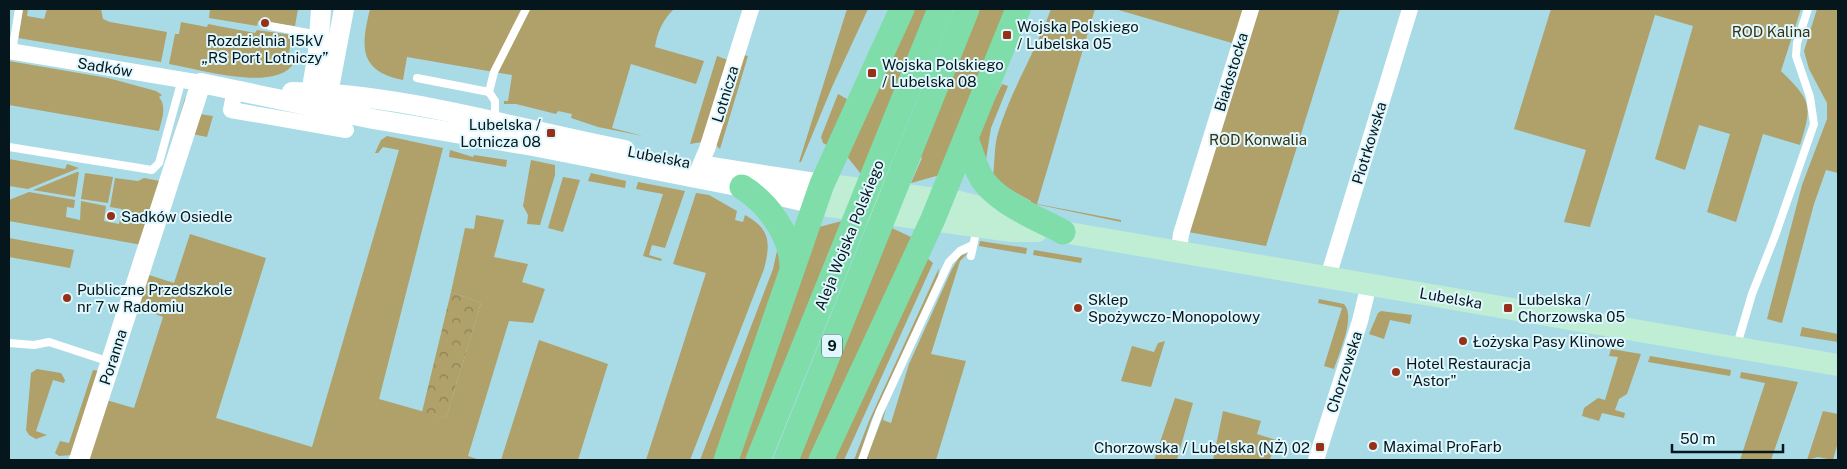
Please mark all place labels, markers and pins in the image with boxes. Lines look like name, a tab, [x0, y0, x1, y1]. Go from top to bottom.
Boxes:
marker: Rozdzielnia 15kV „RS Port Lotniczy”	[259, 17, 271, 29]
place label: Wojska Polskiego / Lubelska 05	[1017, 18, 1139, 52]
marker: Wojska Polskiego / Lubelska 05	[1001, 29, 1013, 41]
place label: Rozdzielnia 15kV „RS Port Lotniczy”	[202, 32, 328, 66]
place label: Wojska Polskiego / Lubelska 08	[882, 56, 1004, 90]
marker: Wojska Polskiego / Lubelska 08	[866, 67, 878, 79]
place label: Lubelska / Lotnicza 08	[460, 116, 542, 150]
marker: Lubelska / Lotnicza 08	[545, 127, 557, 139]
place label: Sadków Osiedle	[121, 208, 233, 225]
marker: Sadków Osiedle	[105, 210, 117, 222]
place label: Publiczne Przedszkole nr 7 w Radomiu	[77, 281, 232, 315]
place label: Sklep Spożywczo-Monopolowy	[1088, 291, 1260, 325]
place label: Lubelska / Chorzowska 05	[1518, 291, 1625, 325]
marker: Publiczne Przedszkole nr 7 w Radomiu	[61, 292, 73, 304]
marker: Sklep Spożywczo-Monopolowy	[1072, 302, 1084, 314]
marker: Lubelska / Chorzowska 05	[1502, 302, 1514, 314]
place label: Łożyska Pasy Klinowe	[1473, 333, 1625, 350]
marker: Łożyska Pasy Klinowe	[1457, 335, 1469, 347]
place label: Hotel Restauracja "Astor"	[1406, 355, 1531, 389]
marker: Hotel Restauracja "Astor"	[1390, 366, 1402, 378]
place label: Chorzowska / Lubelska (NŻ) 02	[1094, 438, 1310, 456]
place label: Maximal ProFarb	[1383, 438, 1502, 455]
marker: Maximal ProFarb	[1367, 440, 1379, 452]
marker: Chorzowska / Lubelska (NŻ) 02	[1314, 441, 1326, 453]

